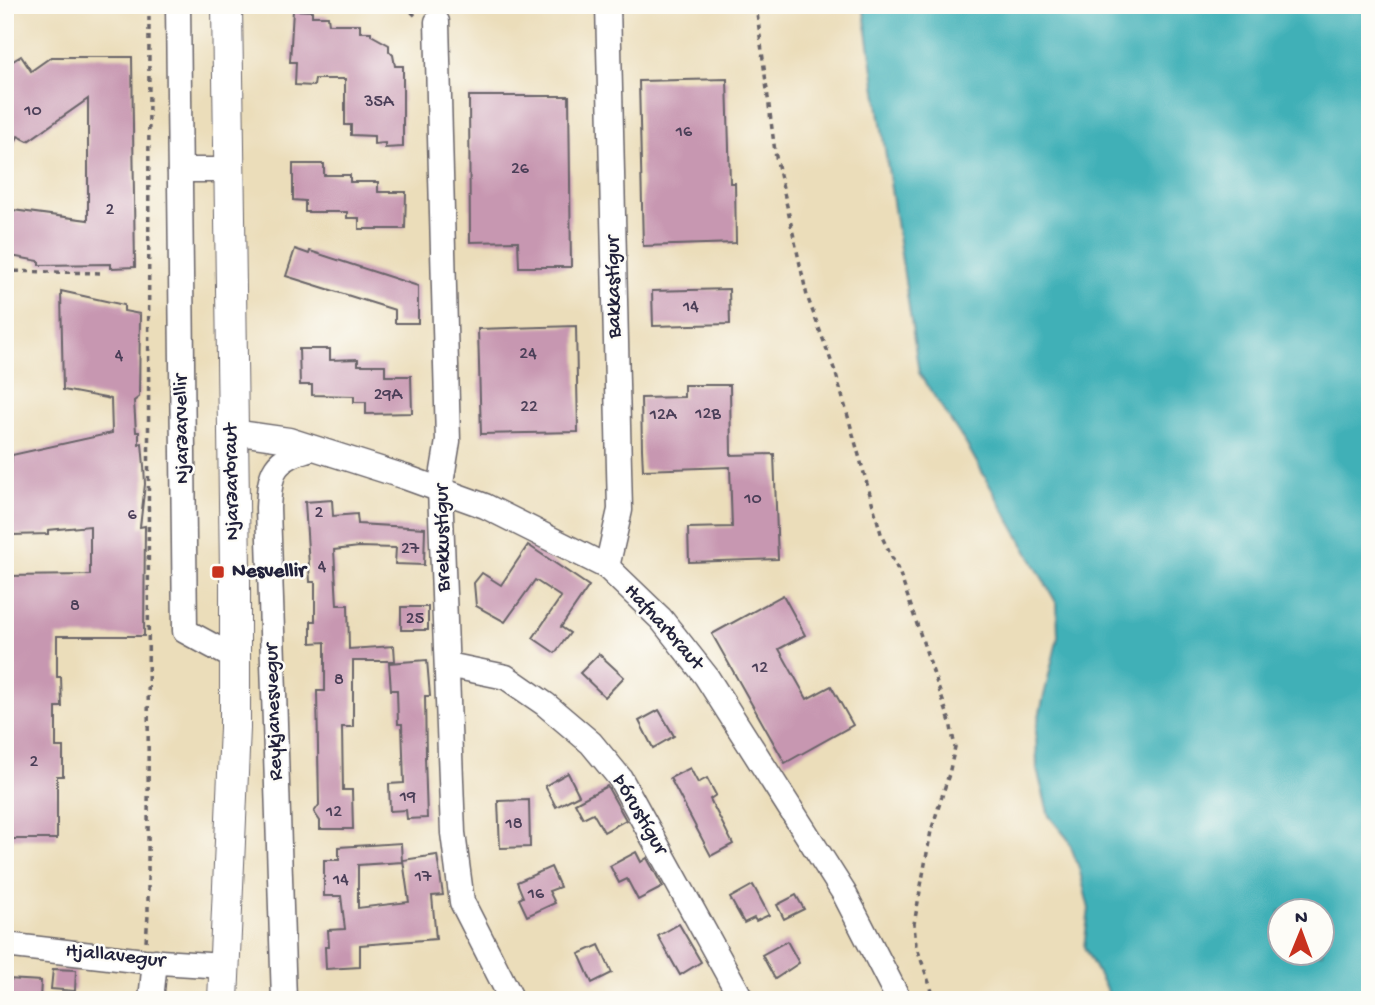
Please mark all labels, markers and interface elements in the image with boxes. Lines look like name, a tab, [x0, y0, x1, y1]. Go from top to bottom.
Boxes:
house number: 35A	[363, 92, 395, 113]
house number: 10	[23, 101, 42, 122]
house number: 16	[675, 122, 693, 143]
house number: 26	[511, 159, 530, 180]
house number: 2	[106, 200, 115, 221]
street label: Bakkastígur	[602, 234, 628, 340]
house number: 14	[682, 297, 699, 318]
house number: 24	[519, 344, 537, 365]
house number: 4	[115, 346, 124, 367]
street label: Njarðarvellir	[170, 372, 196, 484]
house number: 29A	[374, 385, 404, 406]
house number: 22	[520, 397, 538, 418]
house number: 12B	[694, 404, 721, 425]
house number: 12A	[649, 405, 678, 426]
street label: Njarðarbraut	[219, 421, 247, 541]
street label: Brekkustígur	[431, 482, 457, 593]
house number: 10	[743, 489, 762, 510]
house number: 2	[315, 503, 324, 524]
house number: 6	[127, 505, 137, 526]
house number: 27	[401, 539, 420, 560]
house number: 4	[318, 557, 327, 578]
place label: Nesvellir	[232, 560, 308, 585]
marker: Nesvellir	[210, 564, 226, 580]
street label: Hafnarbraut	[618, 580, 710, 678]
house number: 8	[70, 596, 80, 617]
house number: 25	[406, 609, 424, 630]
street label: Reykjanesvegur	[260, 641, 290, 781]
house number: 12	[751, 658, 768, 679]
house number: 8	[334, 670, 344, 691]
house number: 2	[30, 752, 39, 773]
street label: Þórustígur	[606, 770, 673, 861]
house number: 19	[399, 787, 416, 808]
house number: 12	[325, 802, 342, 823]
house number: 18	[504, 814, 523, 835]
house number: 17	[414, 867, 432, 888]
house number: 14	[332, 870, 349, 891]
house number: 16	[527, 884, 545, 905]
north arrow	[1266, 897, 1336, 967]
text: N	[1295, 907, 1308, 930]
street label: Hjallavegur	[64, 939, 168, 975]

